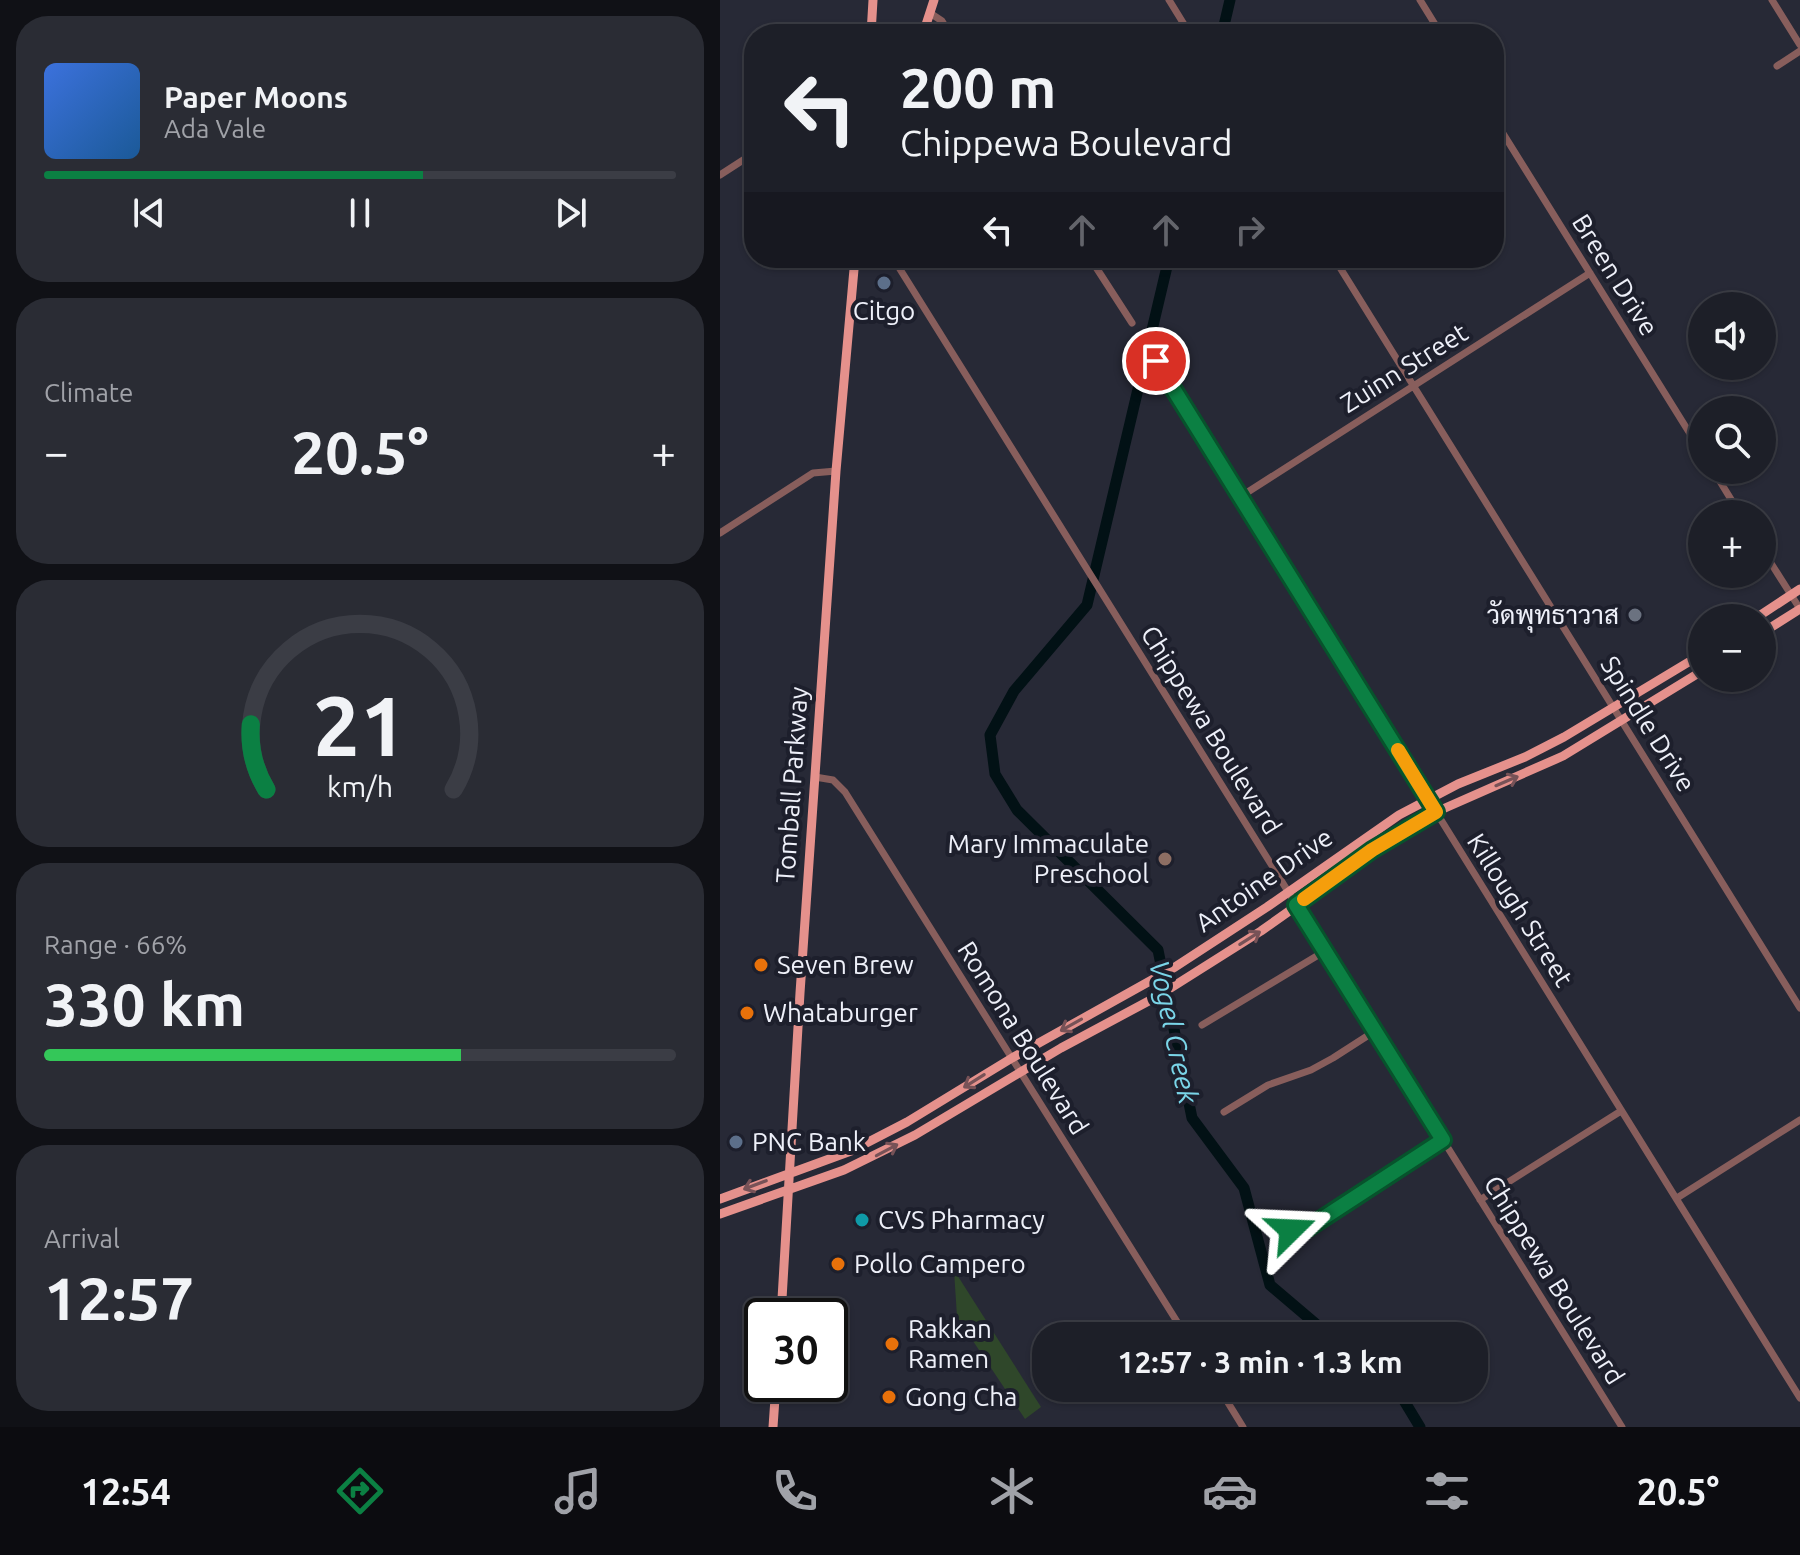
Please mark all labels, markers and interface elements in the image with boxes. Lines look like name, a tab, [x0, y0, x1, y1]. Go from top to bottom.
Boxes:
icon: left	[768, 56, 872, 160]
text: 200 m	[900, 56, 1056, 119]
text: Paper Moons	[164, 80, 348, 114]
text: Ada Vale	[164, 114, 266, 143]
text: Chippewa Boulevard	[900, 122, 1233, 163]
icon: previous	[127, 191, 171, 235]
icon: pause	[338, 191, 382, 235]
icon: next	[549, 191, 593, 235]
icon: left	[976, 208, 1020, 252]
icon: ahead	[1060, 208, 1104, 252]
icon: ahead	[1144, 208, 1188, 252]
icon: right	[1228, 208, 1272, 252]
street label: Breen Drive	[1567, 209, 1664, 341]
marker: Citgo	[875, 274, 893, 292]
map controls	[1688, 292, 1776, 692]
button: sound	[1688, 292, 1776, 380]
place label: Citgo	[853, 296, 915, 325]
street label: Zuinn Street	[1335, 317, 1472, 418]
pin	[1122, 327, 1190, 395]
icon: arrive	[1134, 339, 1178, 383]
text: Climate	[44, 378, 133, 407]
button: search	[1688, 396, 1776, 484]
text: 20.5°	[291, 418, 429, 485]
text: −	[44, 427, 69, 476]
text: +	[651, 427, 676, 476]
button: +	[1688, 500, 1776, 588]
place label: วัดพุทธาวาส	[1487, 599, 1619, 633]
button: −	[1688, 604, 1776, 692]
marker: วัดพุทธาวาส	[1626, 606, 1644, 624]
street label: Chippewa Boulevard	[1135, 620, 1287, 839]
street label: Spindle Drive	[1595, 651, 1701, 797]
text: 21	[313, 677, 407, 771]
street label: Tomball Parkway	[770, 686, 813, 884]
text: km/h	[327, 770, 393, 802]
one-way arrow	[1494, 773, 1519, 787]
street label: Antoine Drive	[1190, 822, 1338, 937]
street label: Killough Street	[1462, 828, 1579, 991]
place label: Mary Immaculate Preschool	[948, 829, 1149, 888]
marker: Mary Immaculate Preschool	[1156, 850, 1174, 868]
one-way arrow	[1238, 929, 1261, 945]
text: Range · 66%	[44, 930, 187, 959]
street label: Romona Boulevard	[952, 936, 1095, 1140]
place label: Seven Brew	[777, 950, 914, 979]
marker: Seven Brew	[752, 956, 770, 974]
water label: Vogel Creek	[1144, 957, 1205, 1107]
text: 330 km	[44, 970, 245, 1037]
place label: Whataburger	[763, 998, 918, 1027]
marker: Whataburger	[738, 1004, 756, 1022]
one-way arrow	[1060, 1017, 1083, 1033]
one-way arrow	[963, 1073, 986, 1089]
place label: PNC Bank	[752, 1127, 866, 1156]
marker: PNC Bank	[727, 1133, 745, 1151]
one-way arrow	[875, 1141, 898, 1157]
street label: Chippewa Boulevard	[1478, 1170, 1630, 1389]
one-way arrow	[743, 1179, 768, 1193]
position arrow	[1249, 1188, 1333, 1272]
place label: CVS Pharmacy	[878, 1205, 1045, 1234]
marker: CVS Pharmacy	[853, 1211, 871, 1229]
text: Arrival	[44, 1224, 120, 1253]
place label: Pollo Campero	[854, 1249, 1026, 1278]
marker: Pollo Campero	[829, 1255, 847, 1273]
text: 12:57	[44, 1264, 194, 1331]
speed limit sign: 30	[744, 1298, 848, 1402]
place label: Rakkan Ramen	[908, 1314, 992, 1373]
marker: Rakkan Ramen	[883, 1335, 901, 1353]
text: 12:57 · 3 min · 1.3 km	[1117, 1345, 1403, 1379]
place label: Gong Cha	[905, 1382, 1017, 1411]
marker: Gong Cha	[880, 1388, 898, 1406]
icon: directions	[332, 1463, 388, 1519]
icon: music	[550, 1463, 606, 1519]
icon: phone	[767, 1463, 823, 1519]
icon: climate	[984, 1463, 1040, 1519]
icon: car	[1202, 1463, 1258, 1519]
icon: filters	[1419, 1463, 1475, 1519]
text: 12:54	[81, 1471, 171, 1512]
text: 20.5°	[1637, 1471, 1719, 1512]

